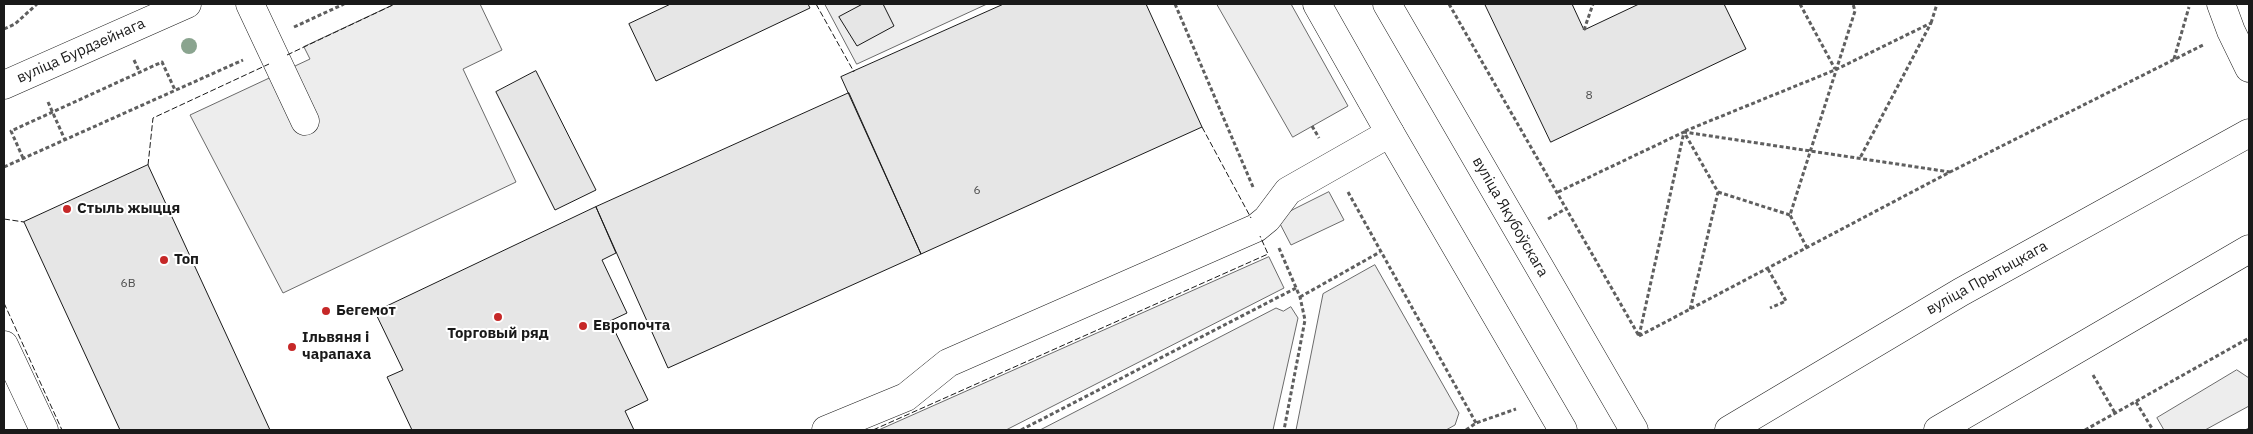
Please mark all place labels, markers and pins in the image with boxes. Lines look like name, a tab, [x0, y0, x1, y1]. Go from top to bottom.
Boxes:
place label: Стыль жыцця	[77, 200, 180, 218]
marker: Стыль жыцця	[61, 203, 73, 215]
place label: Топ	[174, 251, 199, 269]
marker: Топ	[158, 254, 170, 266]
place label: Бегемот	[336, 302, 396, 320]
marker: Бегемот	[320, 305, 332, 317]
marker: Торговый ряд	[492, 311, 504, 323]
place label: Европочта	[593, 317, 670, 335]
marker: Европочта	[577, 320, 589, 332]
place label: Торговый ряд	[447, 325, 549, 343]
place label: Ільвяня і чарапаха	[302, 329, 371, 364]
marker: Ільвяня і чарапаха	[286, 341, 298, 353]

